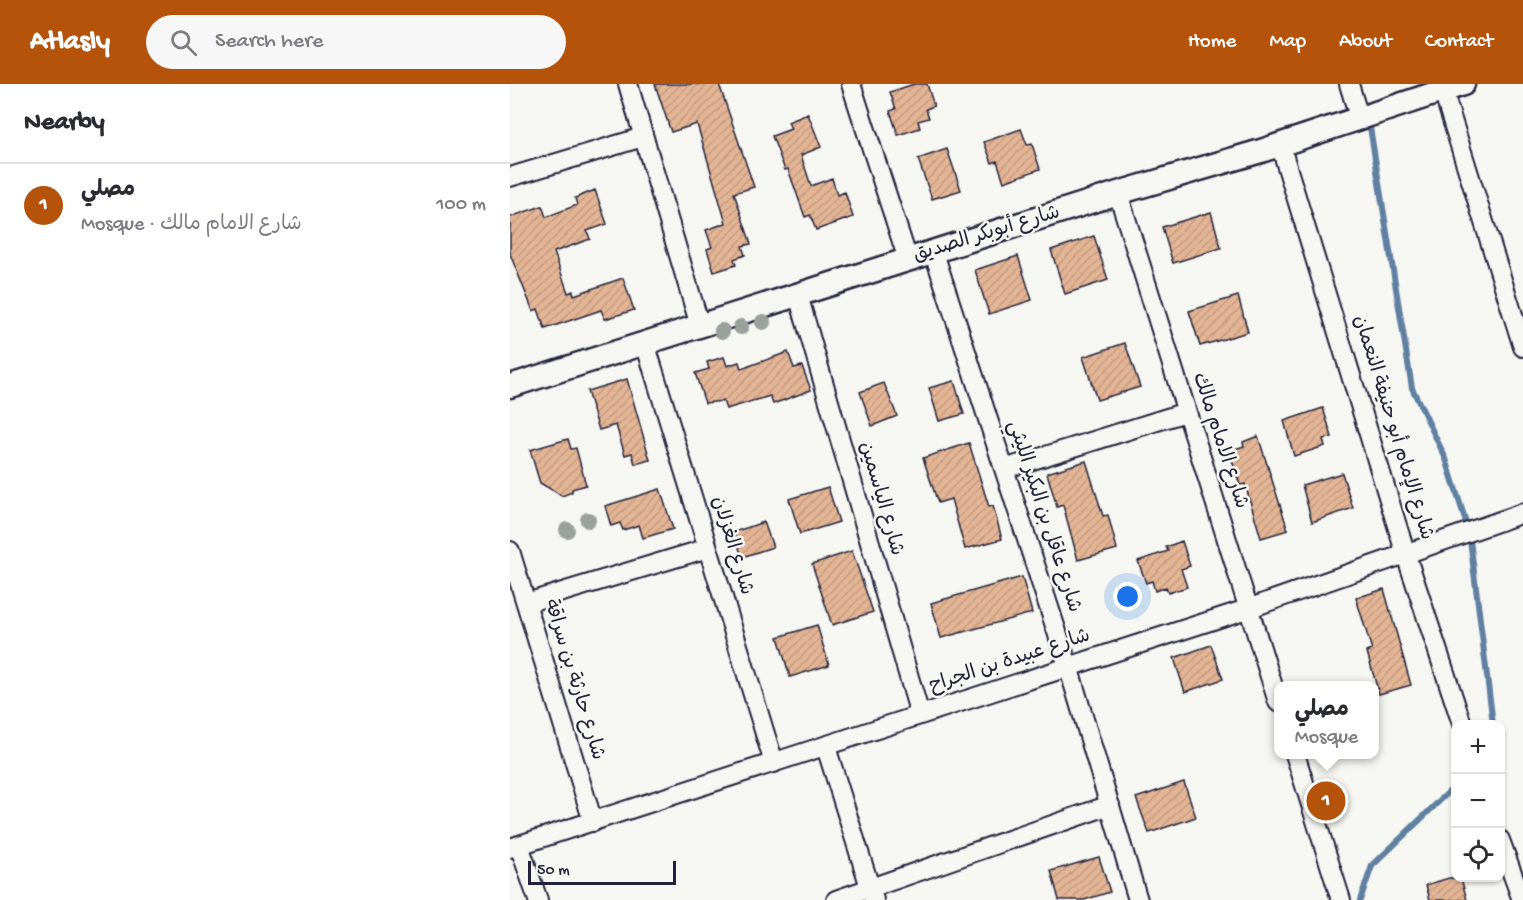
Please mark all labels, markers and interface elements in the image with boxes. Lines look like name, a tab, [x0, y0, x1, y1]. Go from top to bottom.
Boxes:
search box	[146, 15, 566, 69]
text: Atlasly	[30, 26, 110, 59]
icon: search	[167, 26, 200, 59]
text: Search here	[215, 29, 323, 55]
text: Home	[1188, 30, 1236, 55]
text: Map	[1269, 30, 1306, 55]
text: About	[1339, 30, 1392, 55]
text: Contact	[1425, 30, 1493, 55]
text: Nearby	[24, 108, 105, 139]
text: مصلي	[81, 178, 135, 204]
text: 1	[39, 194, 48, 217]
text: 100 m	[436, 194, 486, 217]
street label: شارع أبوبكر الصديق	[910, 199, 1063, 268]
text: Mosque · شارع الامام مالك	[81, 214, 302, 237]
street label: شارع الإمام أبو حنيفة النعمان	[1347, 312, 1440, 543]
street label: شارع الامام مالك	[1186, 370, 1253, 512]
street label: شارع عاقل بن البكير الليثي	[998, 418, 1086, 617]
street label: شارع الياسمين	[853, 439, 908, 559]
street label: شارع الغزلان	[705, 493, 758, 598]
your location	[1113, 582, 1142, 611]
street label: شارع حارثة بن سراقة	[538, 596, 609, 763]
street label: شارع عبيدة بن الجراح	[926, 624, 1093, 699]
popup	[1274, 681, 1379, 759]
text: مصلي	[1295, 698, 1349, 724]
map controls	[1451, 720, 1505, 882]
button: +	[1451, 720, 1505, 774]
text: Mosque	[1295, 727, 1358, 750]
button: −	[1451, 774, 1505, 828]
pin: 1	[1306, 778, 1346, 824]
button: locate	[1451, 828, 1505, 882]
scale bar	[528, 858, 676, 886]
text: 50 m	[537, 862, 570, 881]

